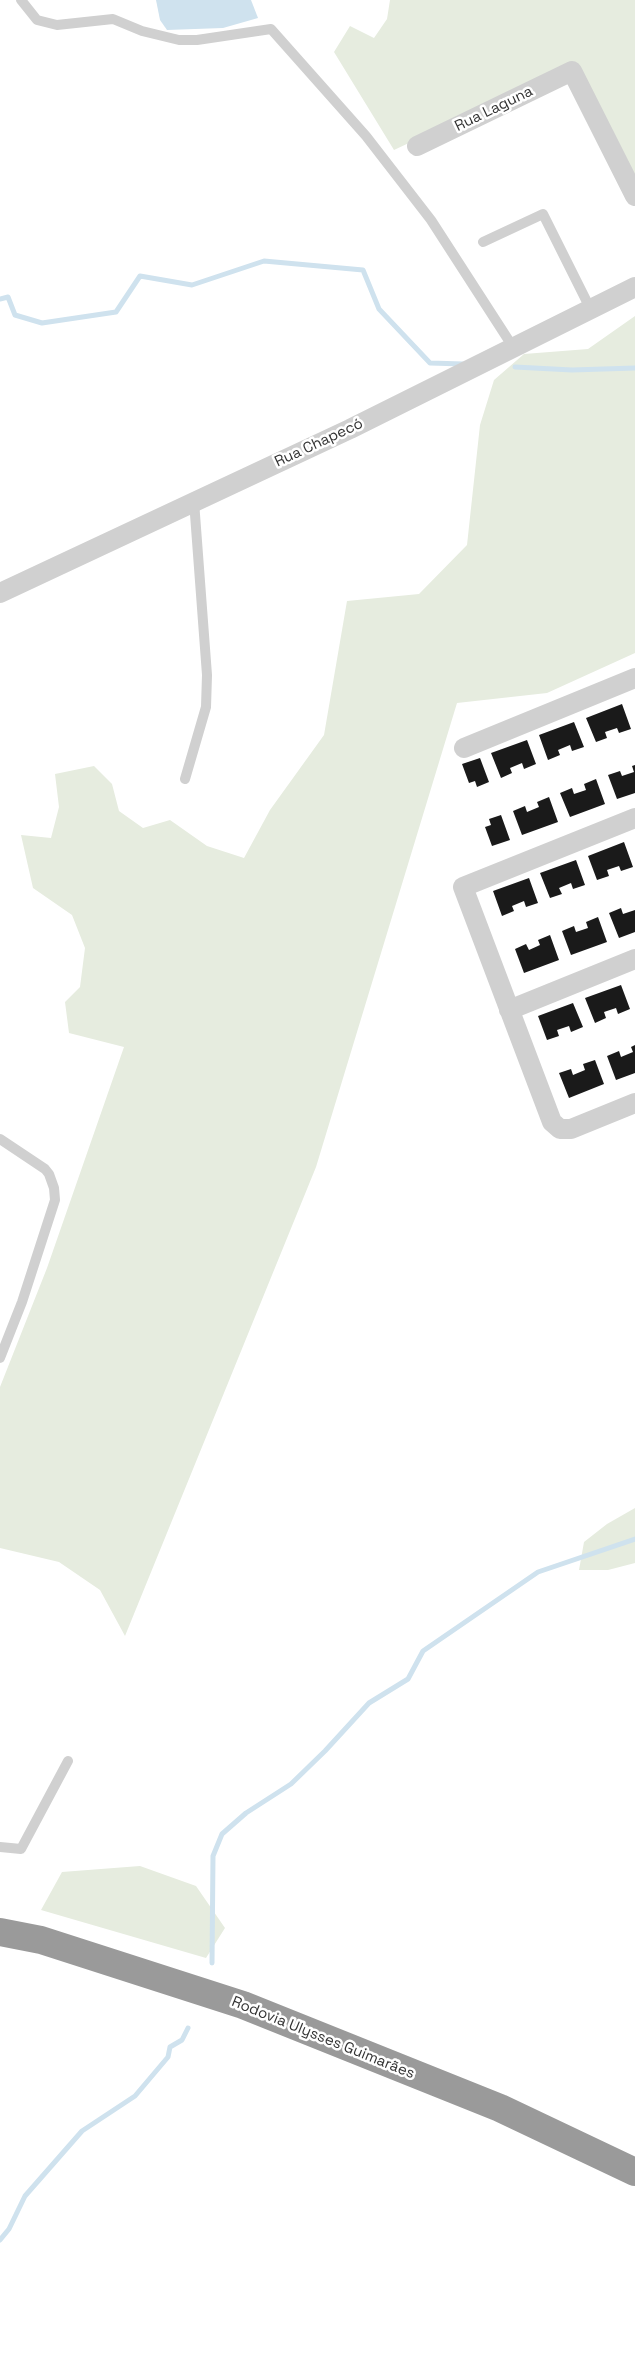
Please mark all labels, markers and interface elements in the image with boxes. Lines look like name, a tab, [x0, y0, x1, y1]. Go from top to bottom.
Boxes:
street label: Rua Laguna	[452, 82, 536, 136]
street label: Rua Chapecó	[272, 415, 366, 471]
street label: Rodovia Ulysses Guimarães	[229, 1993, 417, 2083]

